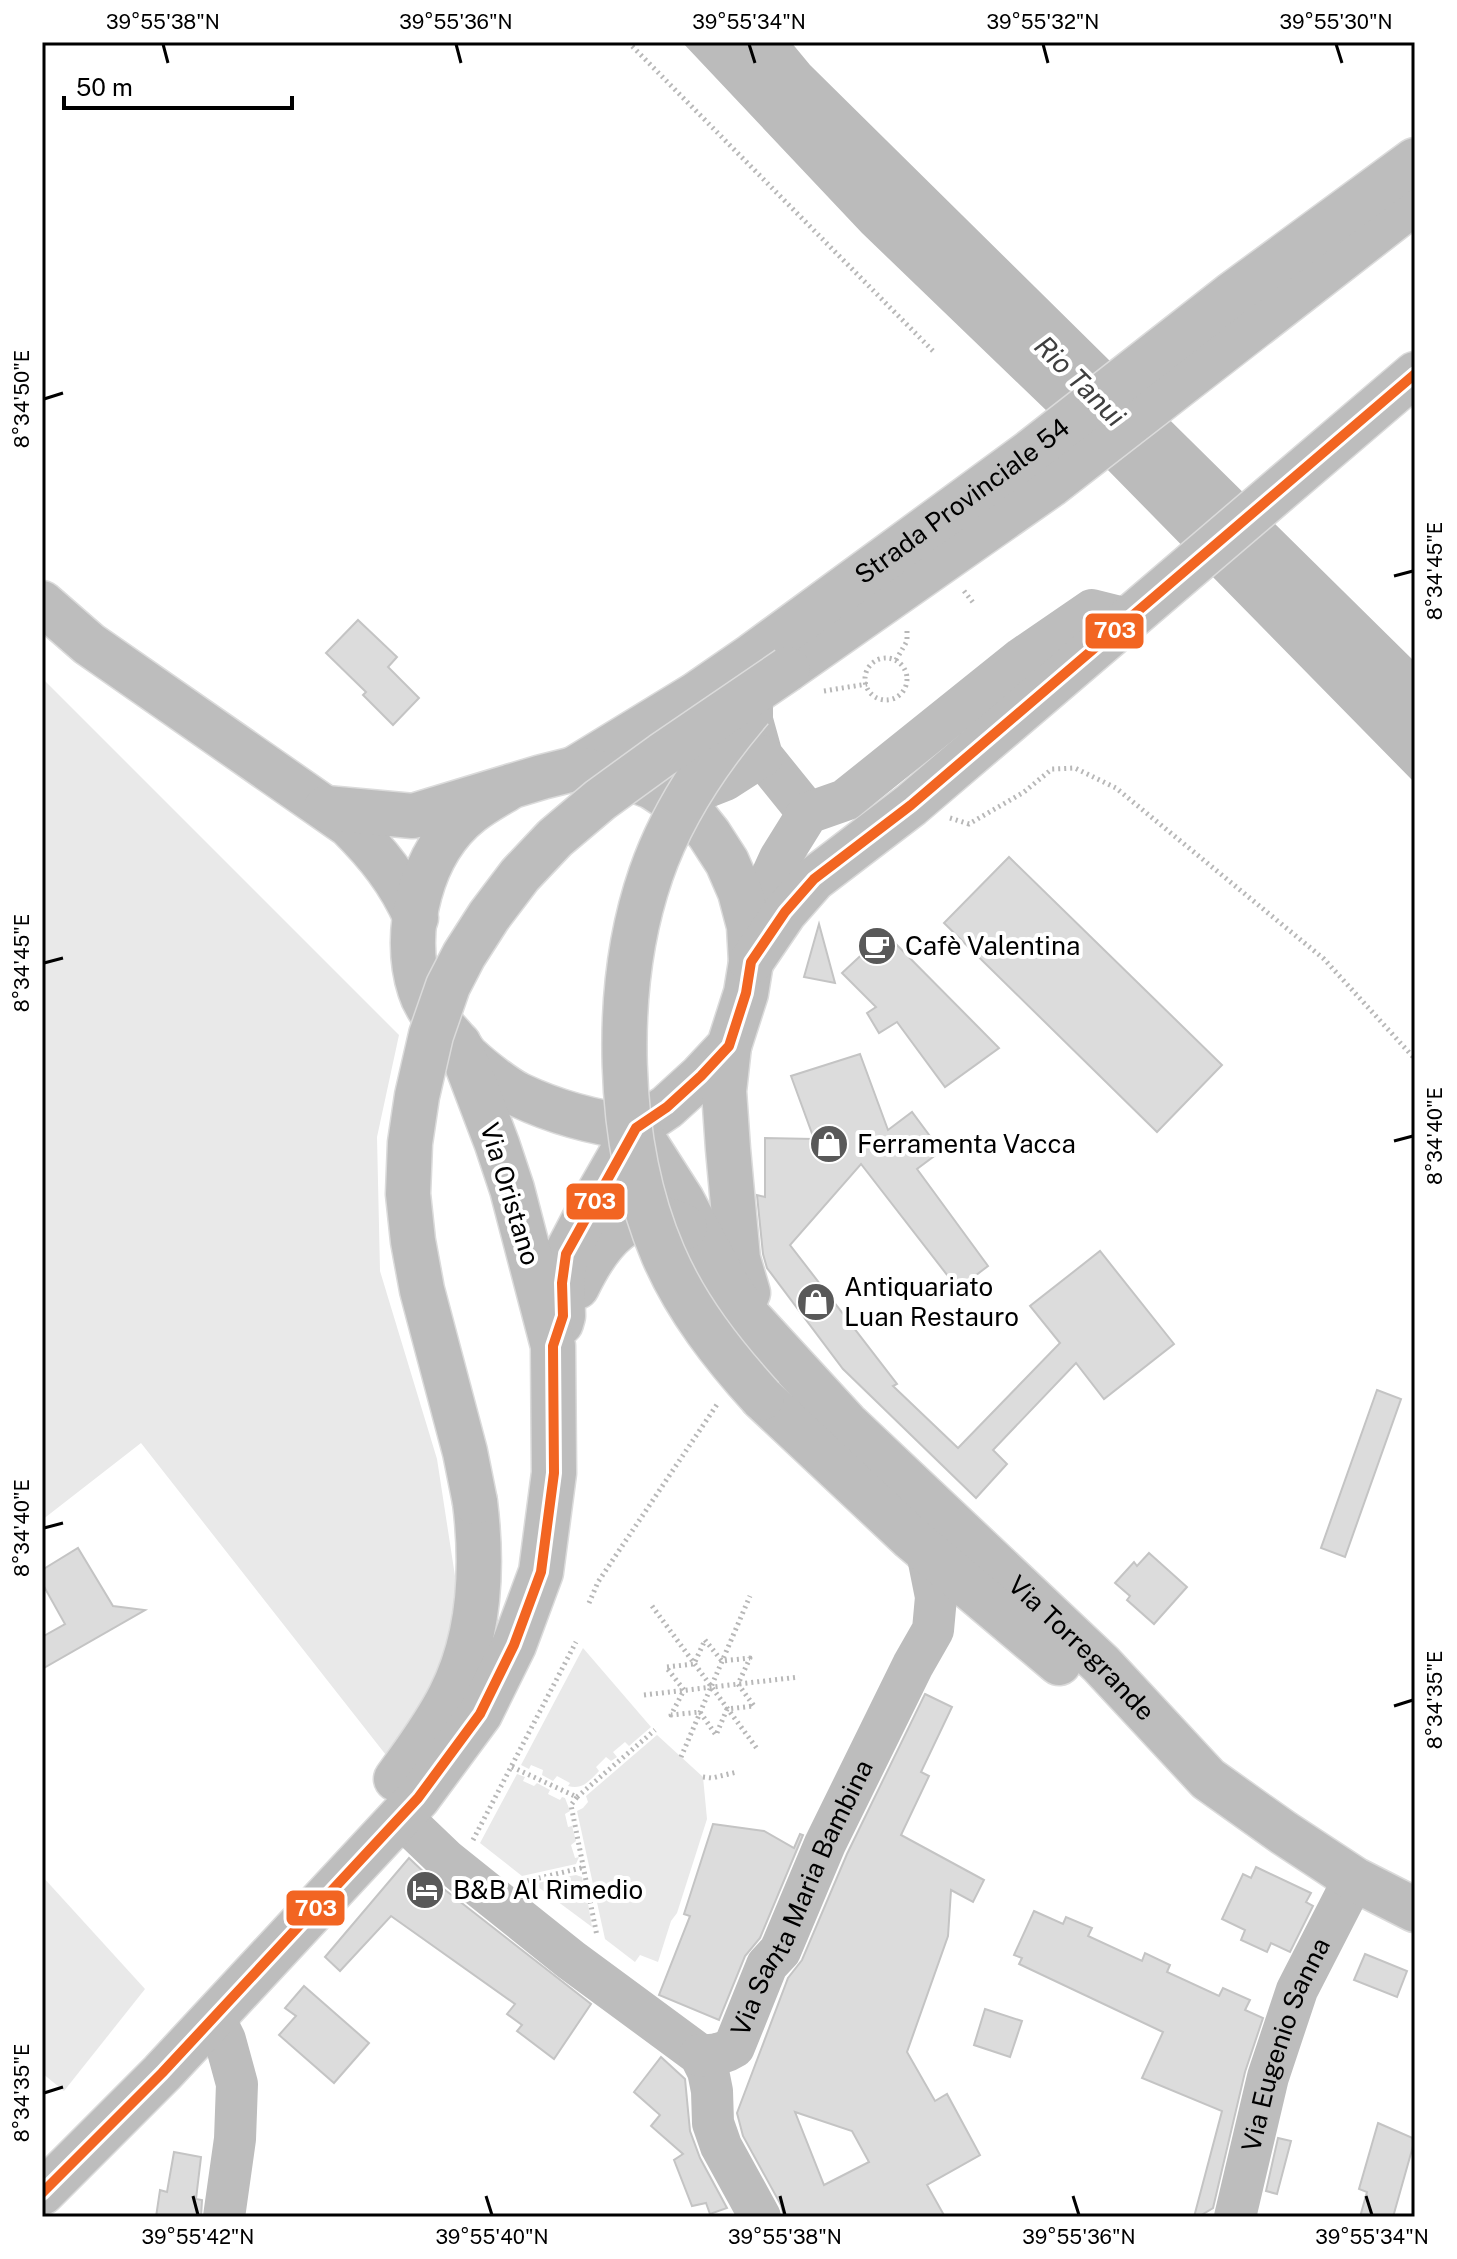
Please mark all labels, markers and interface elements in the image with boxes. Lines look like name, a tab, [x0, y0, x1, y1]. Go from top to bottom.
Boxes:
text: 39°55'38"N	[106, 10, 220, 34]
text: 39°55'36"N	[399, 10, 513, 34]
text: 39°55'34"N	[692, 10, 806, 34]
text: 39°55'32"N	[987, 10, 1099, 34]
text: 39°55'30"N	[1279, 10, 1393, 34]
scale bar	[64, 60, 292, 110]
text: 50 m	[76, 73, 133, 101]
water label: Rio Tanui	[1028, 329, 1133, 433]
text: 8°34'50"E	[10, 350, 34, 448]
street label: Strada Provinciale 54	[849, 411, 1075, 590]
text: 8°34'45"E	[1423, 522, 1447, 620]
line badge: 703	[1084, 612, 1145, 650]
text: 703	[1094, 617, 1136, 643]
text: 8°34'45"E	[10, 914, 34, 1012]
cafe icon: Cafè Valentina	[856, 925, 898, 967]
place label: Cafè Valentina	[905, 930, 1080, 961]
text: 8°34'40"E	[1423, 1087, 1447, 1185]
street label: Via Oristano	[474, 1119, 547, 1269]
shop icon: Ferramenta Vacca	[808, 1123, 850, 1165]
place label: Ferramenta Vacca	[857, 1128, 1076, 1159]
line badge: 703	[565, 1182, 626, 1221]
text: 703	[574, 1188, 616, 1214]
place label: Antiquariato Luan Restauro	[844, 1271, 1019, 1332]
shop icon: Antiquariato Luan Restauro	[795, 1281, 837, 1323]
text: 8°34'40"E	[10, 1479, 34, 1577]
street label: Via Torregrande	[1002, 1569, 1161, 1727]
text: 8°34'35"E	[1423, 1651, 1447, 1749]
street label: Via Santa Maria Bambina	[724, 1754, 879, 2040]
hotel icon: B&B Al Rimedio	[404, 1869, 446, 1911]
place label: B&B Al Rimedio	[453, 1874, 643, 1905]
line badge: 703	[285, 1889, 346, 1927]
text: 703	[295, 1895, 337, 1921]
street label: Via Eugenio Sanna	[1235, 1932, 1336, 2155]
text: 8°34'35"E	[10, 2044, 34, 2142]
text: 39°55'42"N	[142, 2225, 254, 2249]
text: 39°55'40"N	[435, 2225, 549, 2249]
text: 39°55'38"N	[728, 2225, 842, 2249]
text: 39°55'36"N	[1022, 2225, 1136, 2249]
text: 39°55'34"N	[1315, 2225, 1429, 2249]

